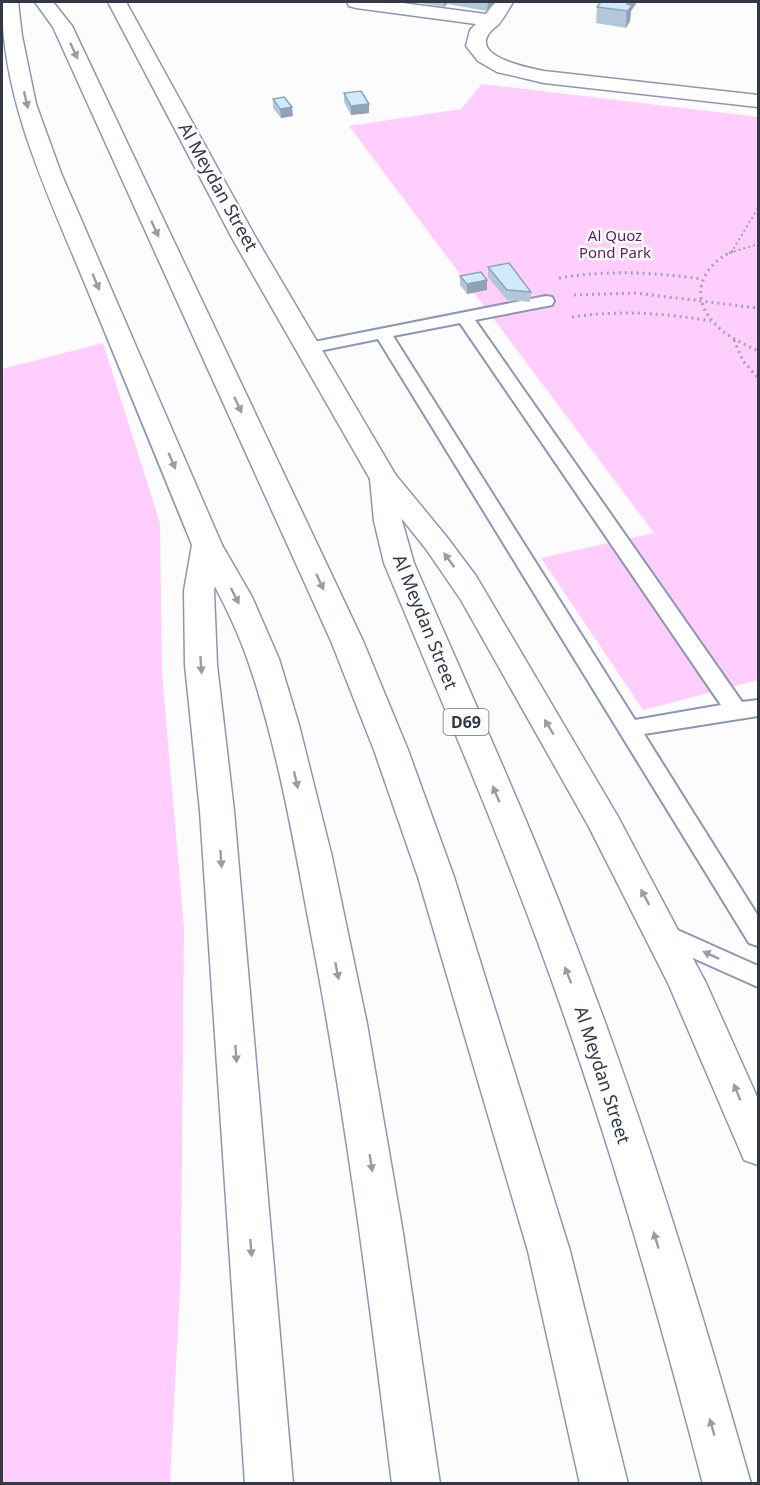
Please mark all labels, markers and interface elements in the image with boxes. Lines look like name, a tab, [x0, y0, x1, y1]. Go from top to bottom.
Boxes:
one-way arrow	[69, 43, 78, 60]
one-way arrow	[22, 91, 31, 110]
street label: Al Meydan Street	[174, 118, 264, 255]
one-way arrow	[151, 220, 160, 237]
park label: Al Quoz Pond Park	[579, 225, 651, 262]
one-way arrow	[92, 273, 101, 291]
one-way arrow	[234, 397, 243, 414]
one-way arrow	[167, 453, 177, 471]
street label: Al Meydan Street	[388, 551, 464, 693]
one-way arrow	[443, 553, 455, 568]
one-way arrow	[316, 573, 325, 591]
one-way arrow	[231, 587, 240, 604]
one-way arrow	[197, 656, 206, 675]
road number: D69	[444, 709, 488, 735]
one-way arrow	[544, 718, 554, 735]
one-way arrow	[292, 771, 301, 790]
one-way arrow	[491, 785, 501, 803]
one-way arrow	[216, 850, 226, 869]
one-way arrow	[640, 888, 650, 905]
one-way arrow	[703, 951, 720, 960]
one-way arrow	[333, 962, 342, 981]
one-way arrow	[563, 966, 573, 984]
street label: Al Meydan Street	[569, 1003, 637, 1147]
one-way arrow	[231, 1044, 241, 1063]
one-way arrow	[732, 1083, 741, 1101]
one-way arrow	[366, 1154, 375, 1173]
one-way arrow	[651, 1231, 660, 1249]
one-way arrow	[246, 1239, 256, 1258]
one-way arrow	[706, 1418, 716, 1436]

